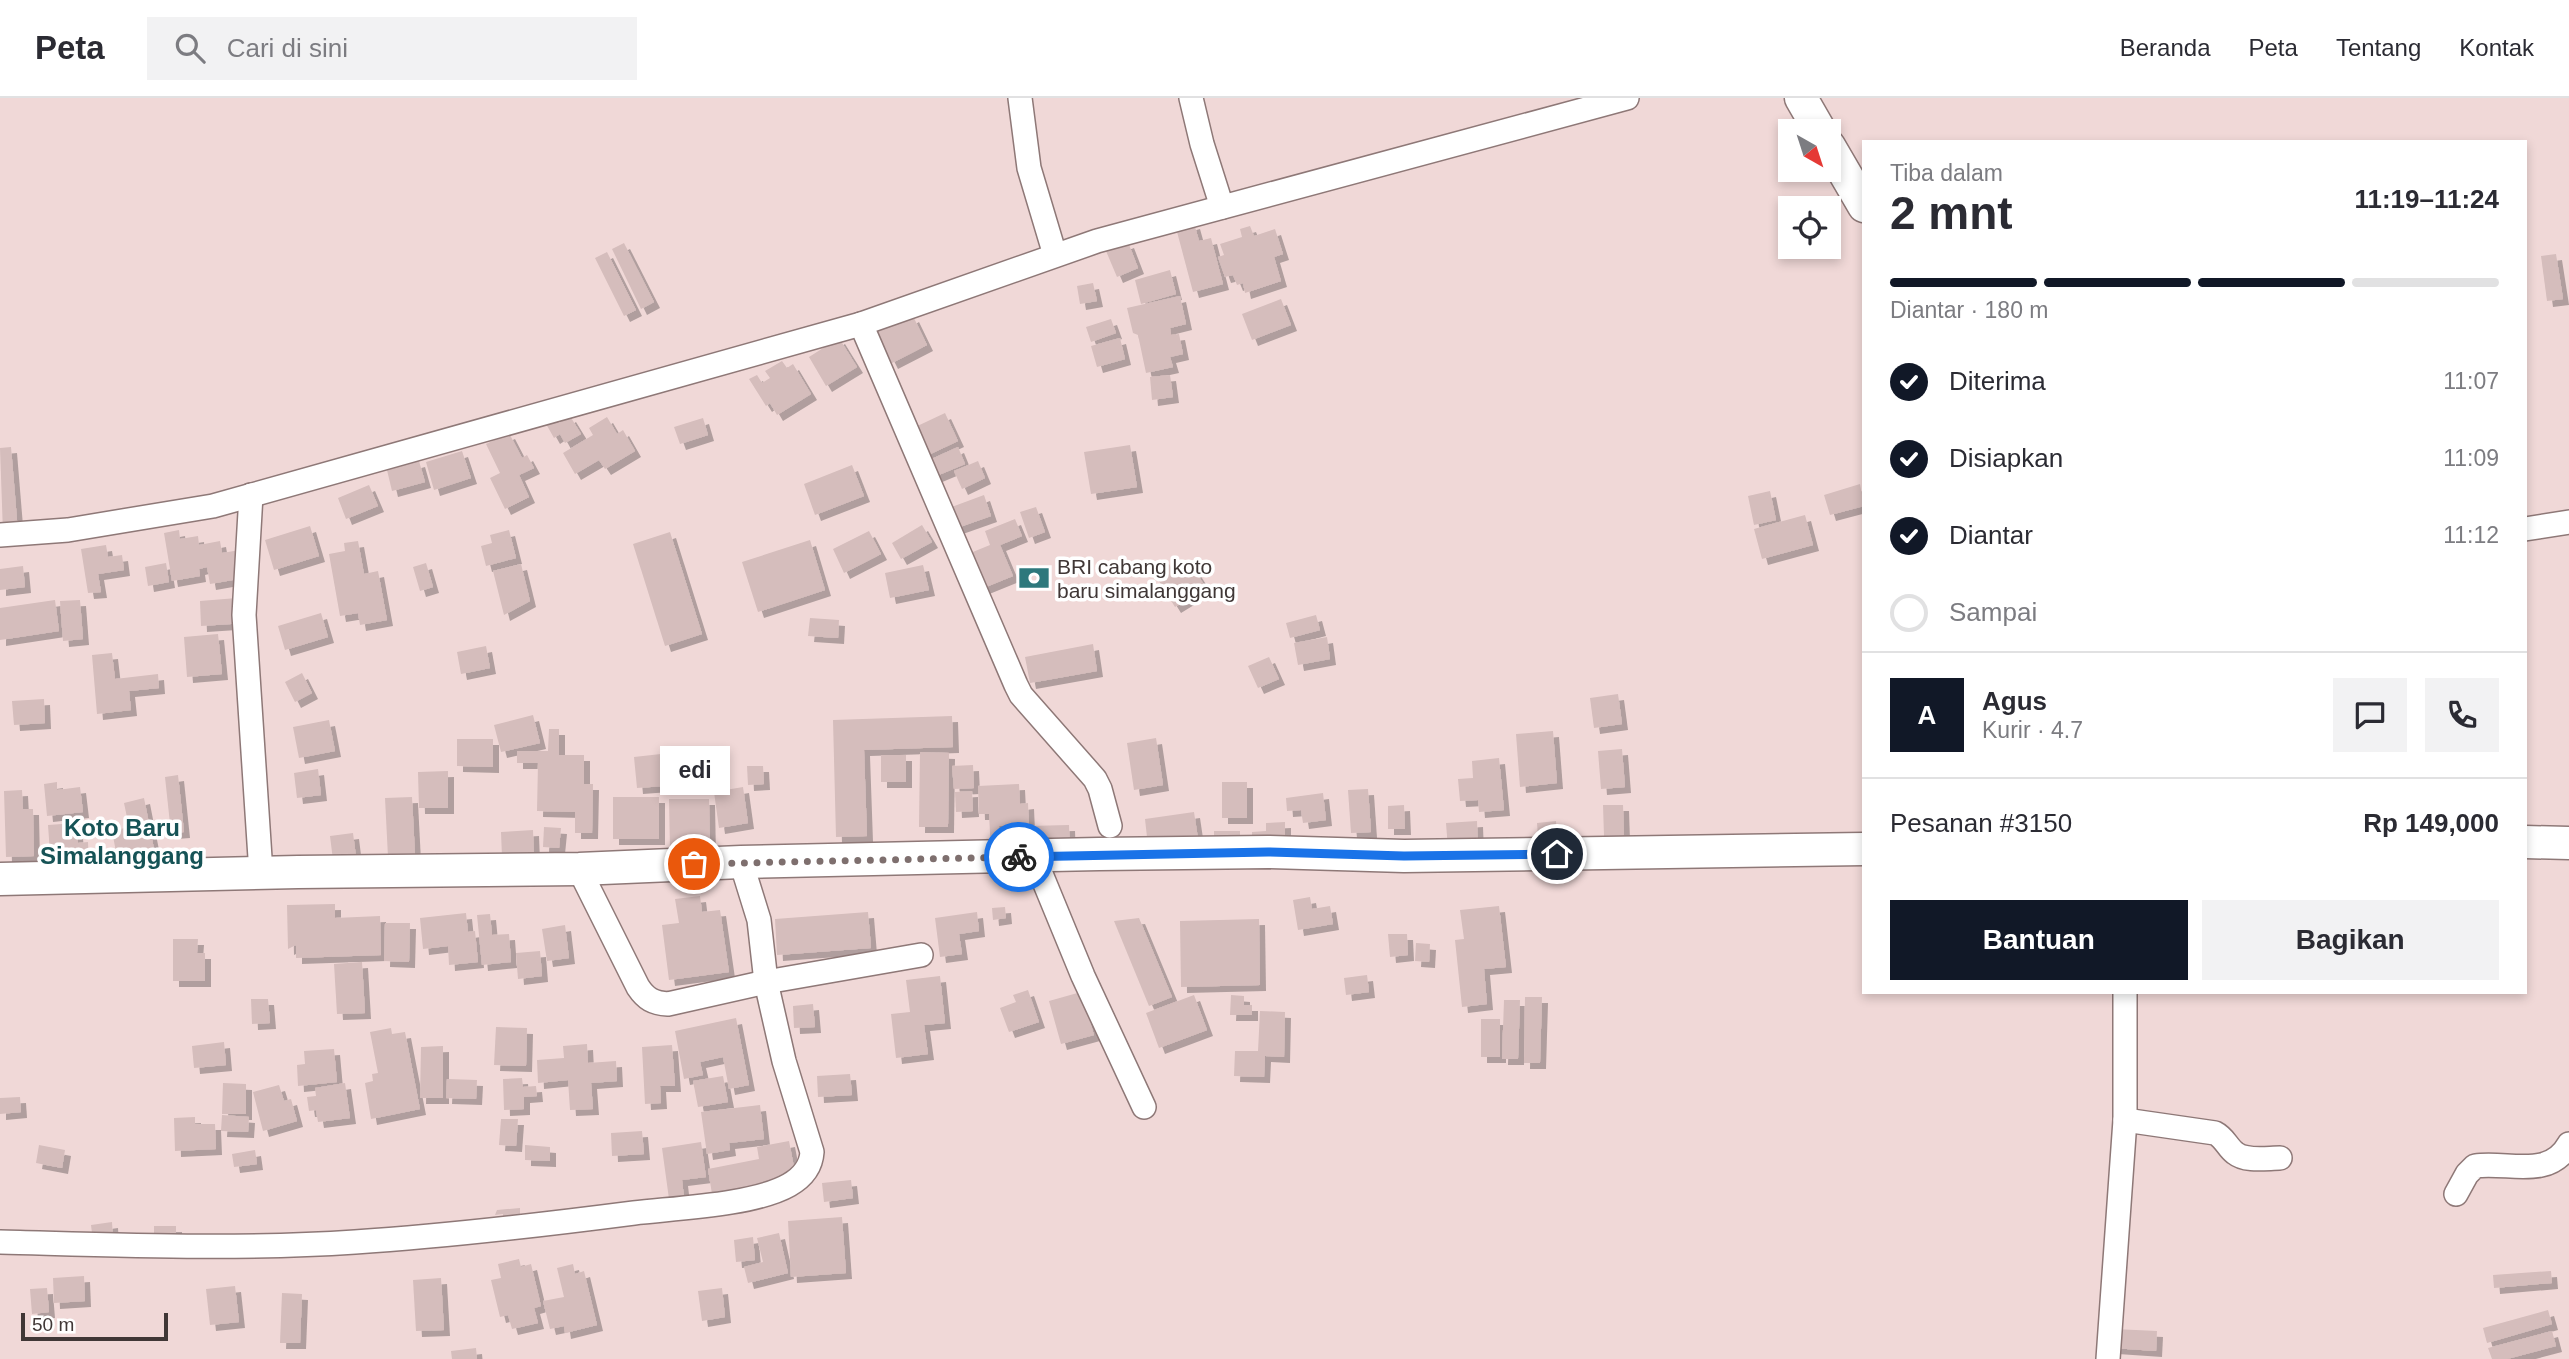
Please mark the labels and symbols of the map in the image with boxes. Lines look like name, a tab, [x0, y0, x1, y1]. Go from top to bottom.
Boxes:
north arrow	[1778, 119, 1841, 182]
place label: BRI cabang koto baru simalanggang	[1057, 555, 1236, 602]
bank icon: BRI cabang koto baru simalanggang	[1017, 561, 1051, 595]
callout: edi	[659, 745, 729, 794]
district label: Koto Baru Simalanggang	[40, 814, 204, 869]
courier	[984, 822, 1054, 892]
pin	[1527, 824, 1587, 884]
pin	[664, 834, 724, 894]
scale bar	[21, 1310, 168, 1342]

